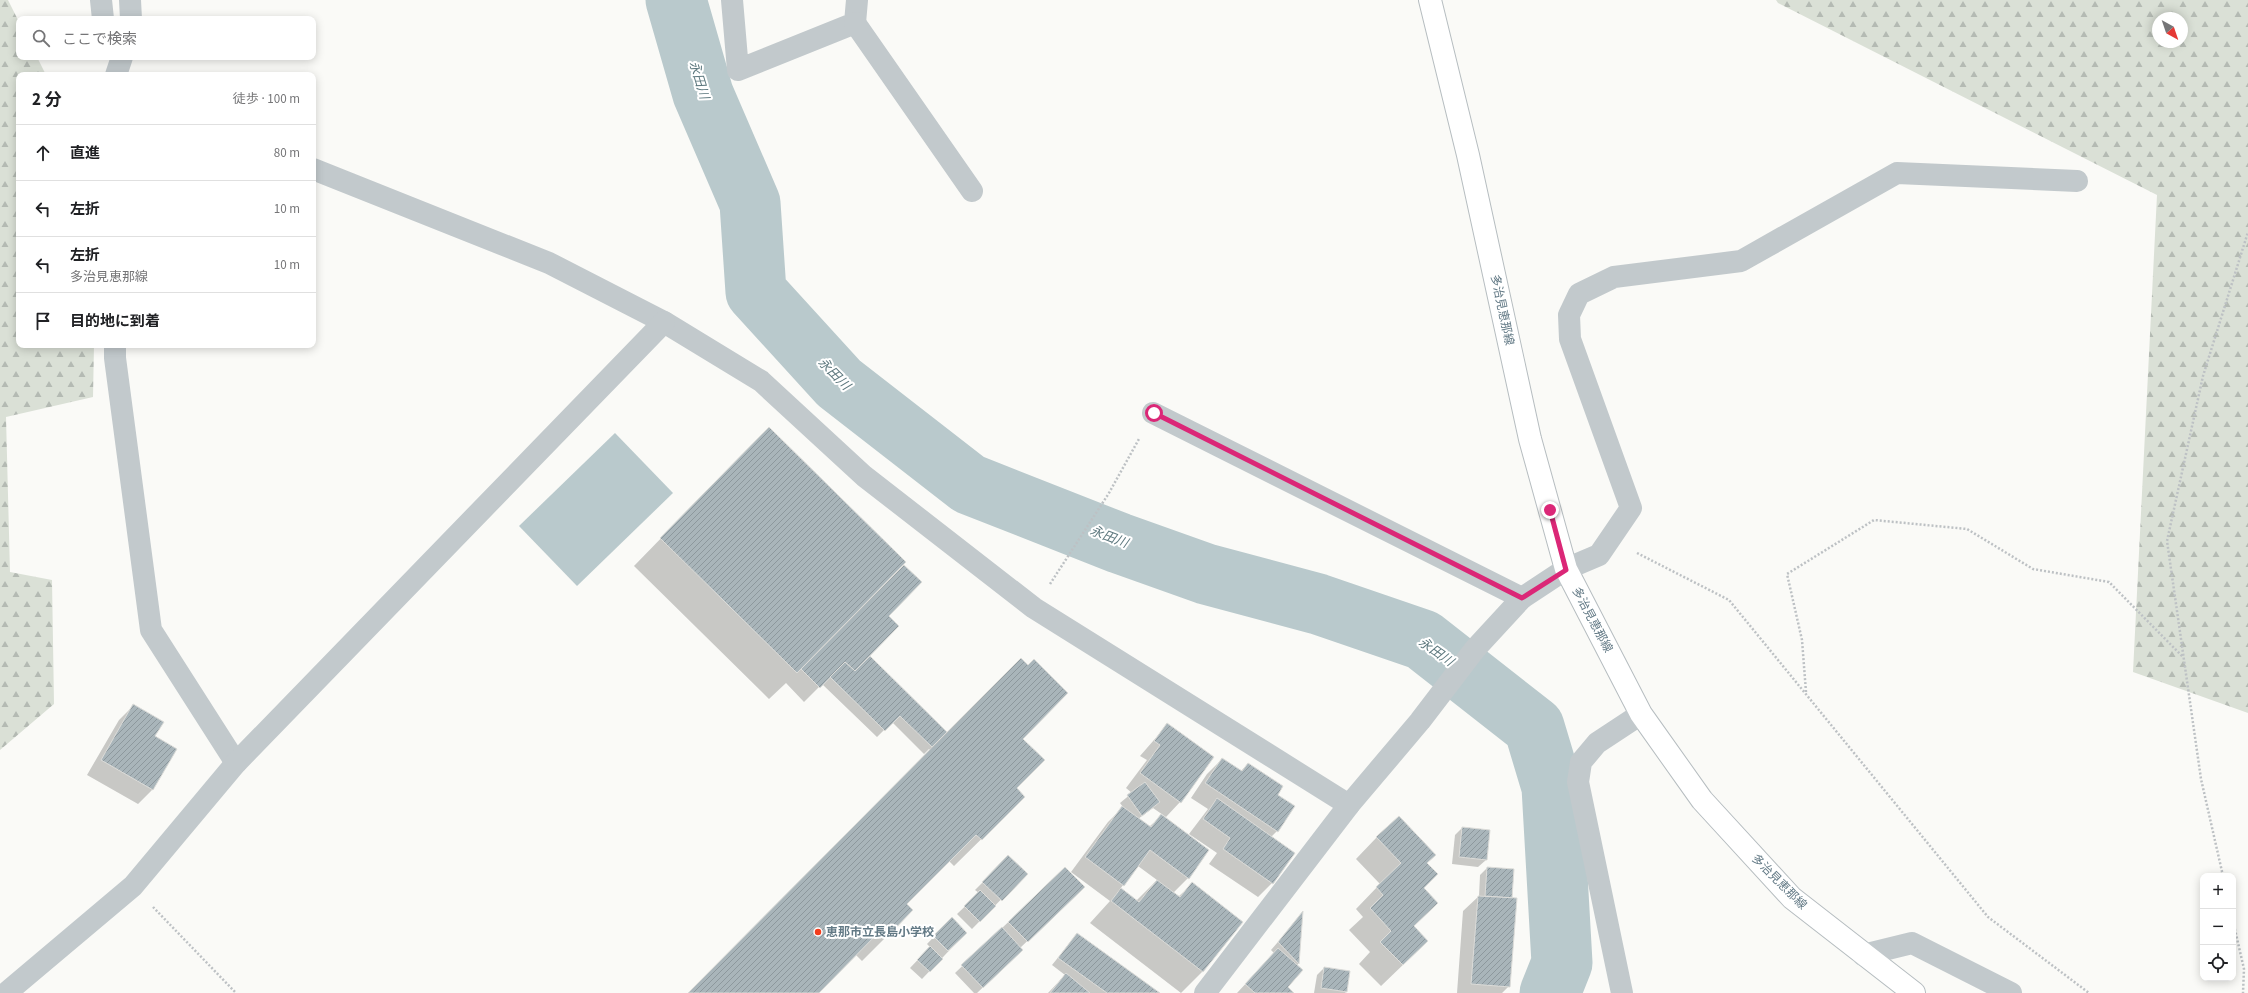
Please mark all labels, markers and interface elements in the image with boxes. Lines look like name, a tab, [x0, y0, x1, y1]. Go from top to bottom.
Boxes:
north arrow	[2152, 12, 2188, 48]
search box	[16, 16, 316, 60]
icon: search	[30, 27, 52, 49]
text: ここで検索	[62, 29, 137, 50]
water label: 永田川	[685, 59, 714, 103]
text: 2 分	[32, 88, 61, 112]
text: 徒歩 · 100 m	[233, 90, 300, 108]
icon: ahead	[32, 142, 54, 164]
text: 直進	[70, 143, 100, 164]
text: 80 m	[274, 144, 300, 162]
icon: left	[32, 198, 54, 220]
text: 左折	[70, 199, 100, 220]
text: 10 m	[274, 200, 300, 218]
text: 左折	[70, 245, 100, 266]
icon: left	[32, 254, 54, 276]
text: 10 m	[274, 256, 300, 274]
text: 多治見恵那線	[70, 268, 148, 286]
street label: 多治見恵那線	[1486, 273, 1518, 347]
icon: arrive	[32, 310, 54, 332]
text: 目的地に到着	[70, 311, 160, 332]
water label: 永田川	[814, 354, 856, 396]
route start	[1145, 404, 1163, 422]
route end	[1541, 501, 1559, 519]
water label: 永田川	[1088, 522, 1132, 553]
street label: 多治見恵那線	[1568, 584, 1616, 656]
water label: 永田川	[1415, 633, 1459, 672]
street label: 多治見恵那線	[1748, 851, 1810, 913]
map controls	[2200, 873, 2236, 981]
button: +	[2200, 873, 2236, 909]
button: −	[2200, 909, 2236, 945]
place label: 恵那市立長島小学校	[826, 924, 934, 941]
marker: 恵那市立長島小学校	[813, 927, 823, 937]
button: locate	[2200, 945, 2236, 981]

